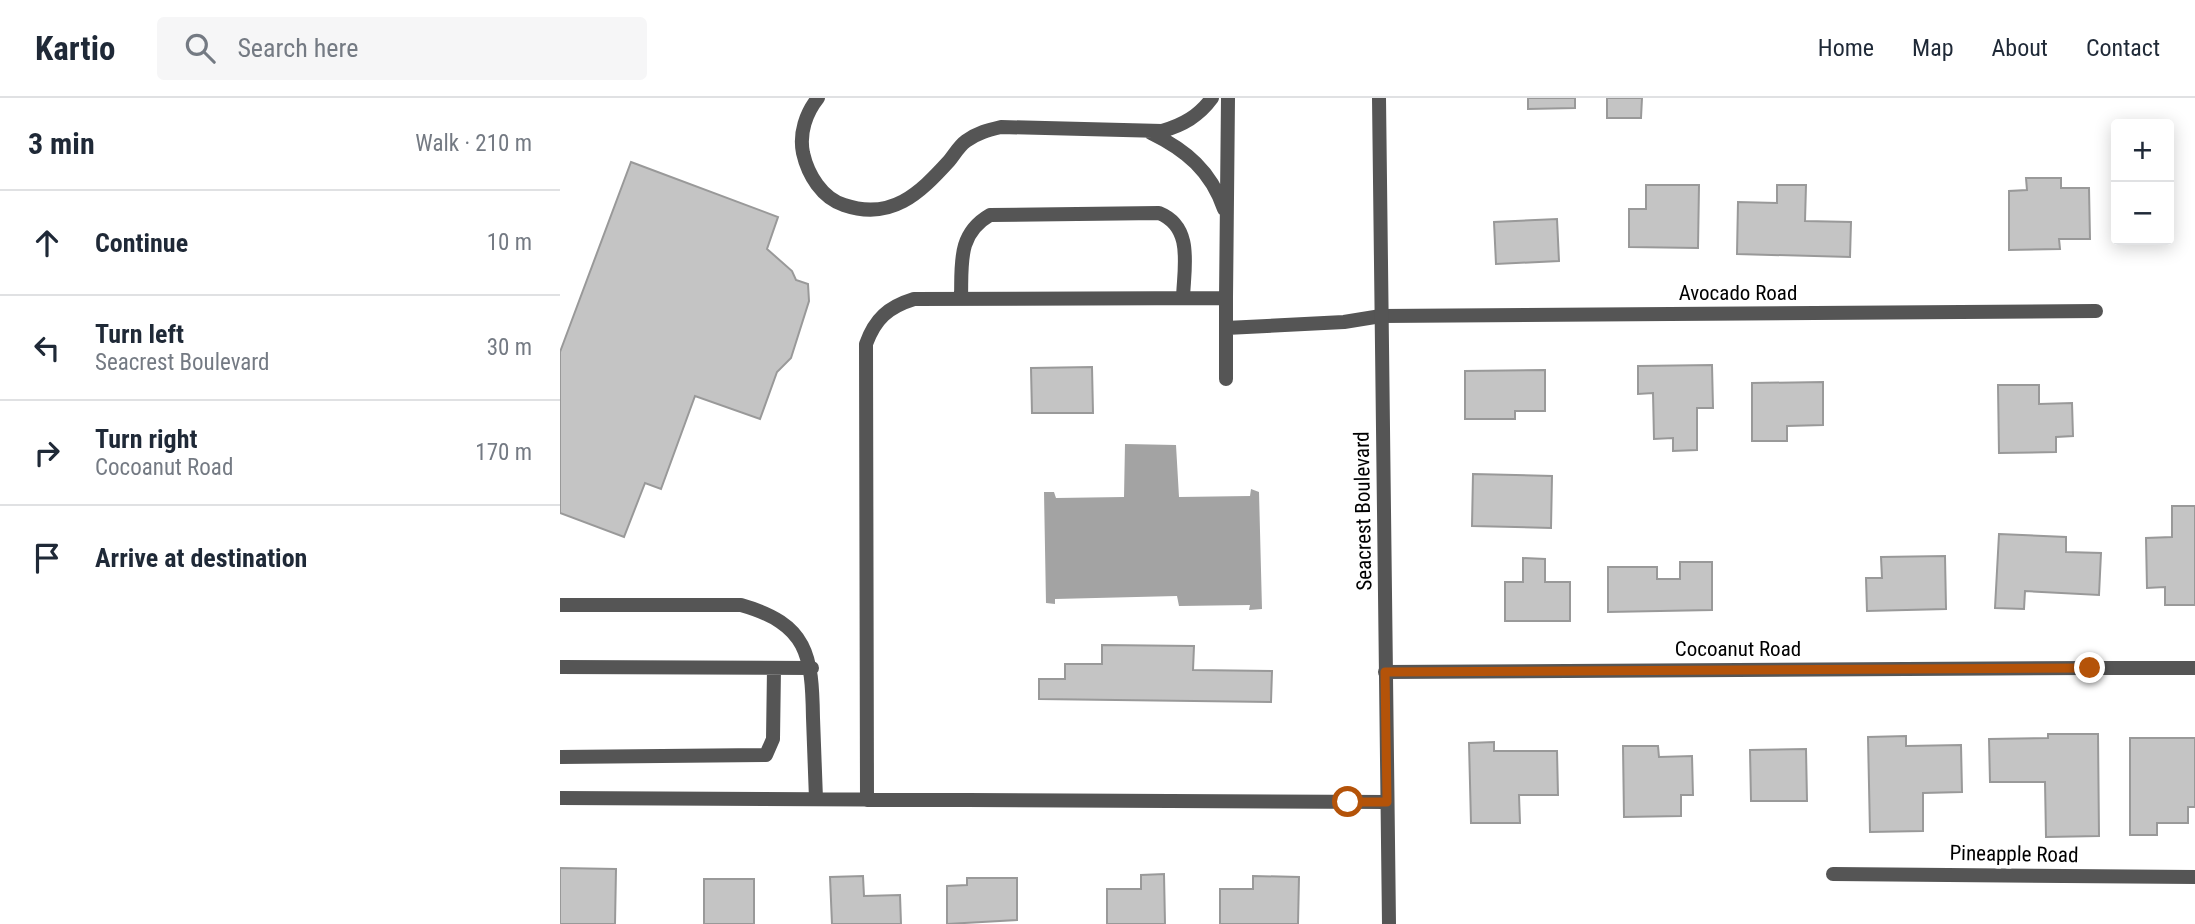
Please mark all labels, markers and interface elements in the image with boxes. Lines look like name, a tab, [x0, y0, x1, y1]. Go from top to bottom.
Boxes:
search box	[157, 17, 647, 80]
text: Kartio	[35, 29, 115, 68]
icon: search	[181, 29, 219, 67]
text: Search here	[237, 33, 358, 63]
text: Home	[1818, 34, 1874, 62]
text: Map	[1912, 34, 1954, 62]
text: About	[1992, 34, 2048, 62]
text: Contact	[2086, 34, 2160, 62]
map controls	[2111, 119, 2174, 245]
button: +	[2111, 119, 2174, 182]
text: 3 min	[28, 126, 95, 161]
text: Walk · 210 m	[415, 130, 532, 157]
button: −	[2111, 182, 2174, 245]
icon: ahead	[28, 224, 66, 262]
text: Continue	[95, 228, 188, 258]
text: 10 m	[487, 229, 532, 256]
street label: Avocado Road	[1679, 281, 1797, 305]
text: Turn left	[95, 319, 184, 349]
icon: left	[28, 329, 66, 367]
text: 30 m	[487, 334, 532, 361]
text: Seacrest Boulevard	[95, 349, 270, 376]
text: Turn right	[95, 424, 197, 454]
street label: Seacrest Boulevard	[1350, 431, 1376, 591]
icon: right	[28, 434, 66, 472]
text: 170 m	[475, 439, 532, 466]
text: Cocoanut Road	[95, 454, 233, 481]
icon: arrive	[28, 539, 66, 577]
text: Arrive at destination	[95, 543, 307, 573]
street label: Cocoanut Road	[1675, 637, 1801, 661]
route end	[2074, 652, 2105, 683]
route start	[1332, 786, 1363, 817]
street label: Pineapple Road	[1949, 841, 2079, 867]

